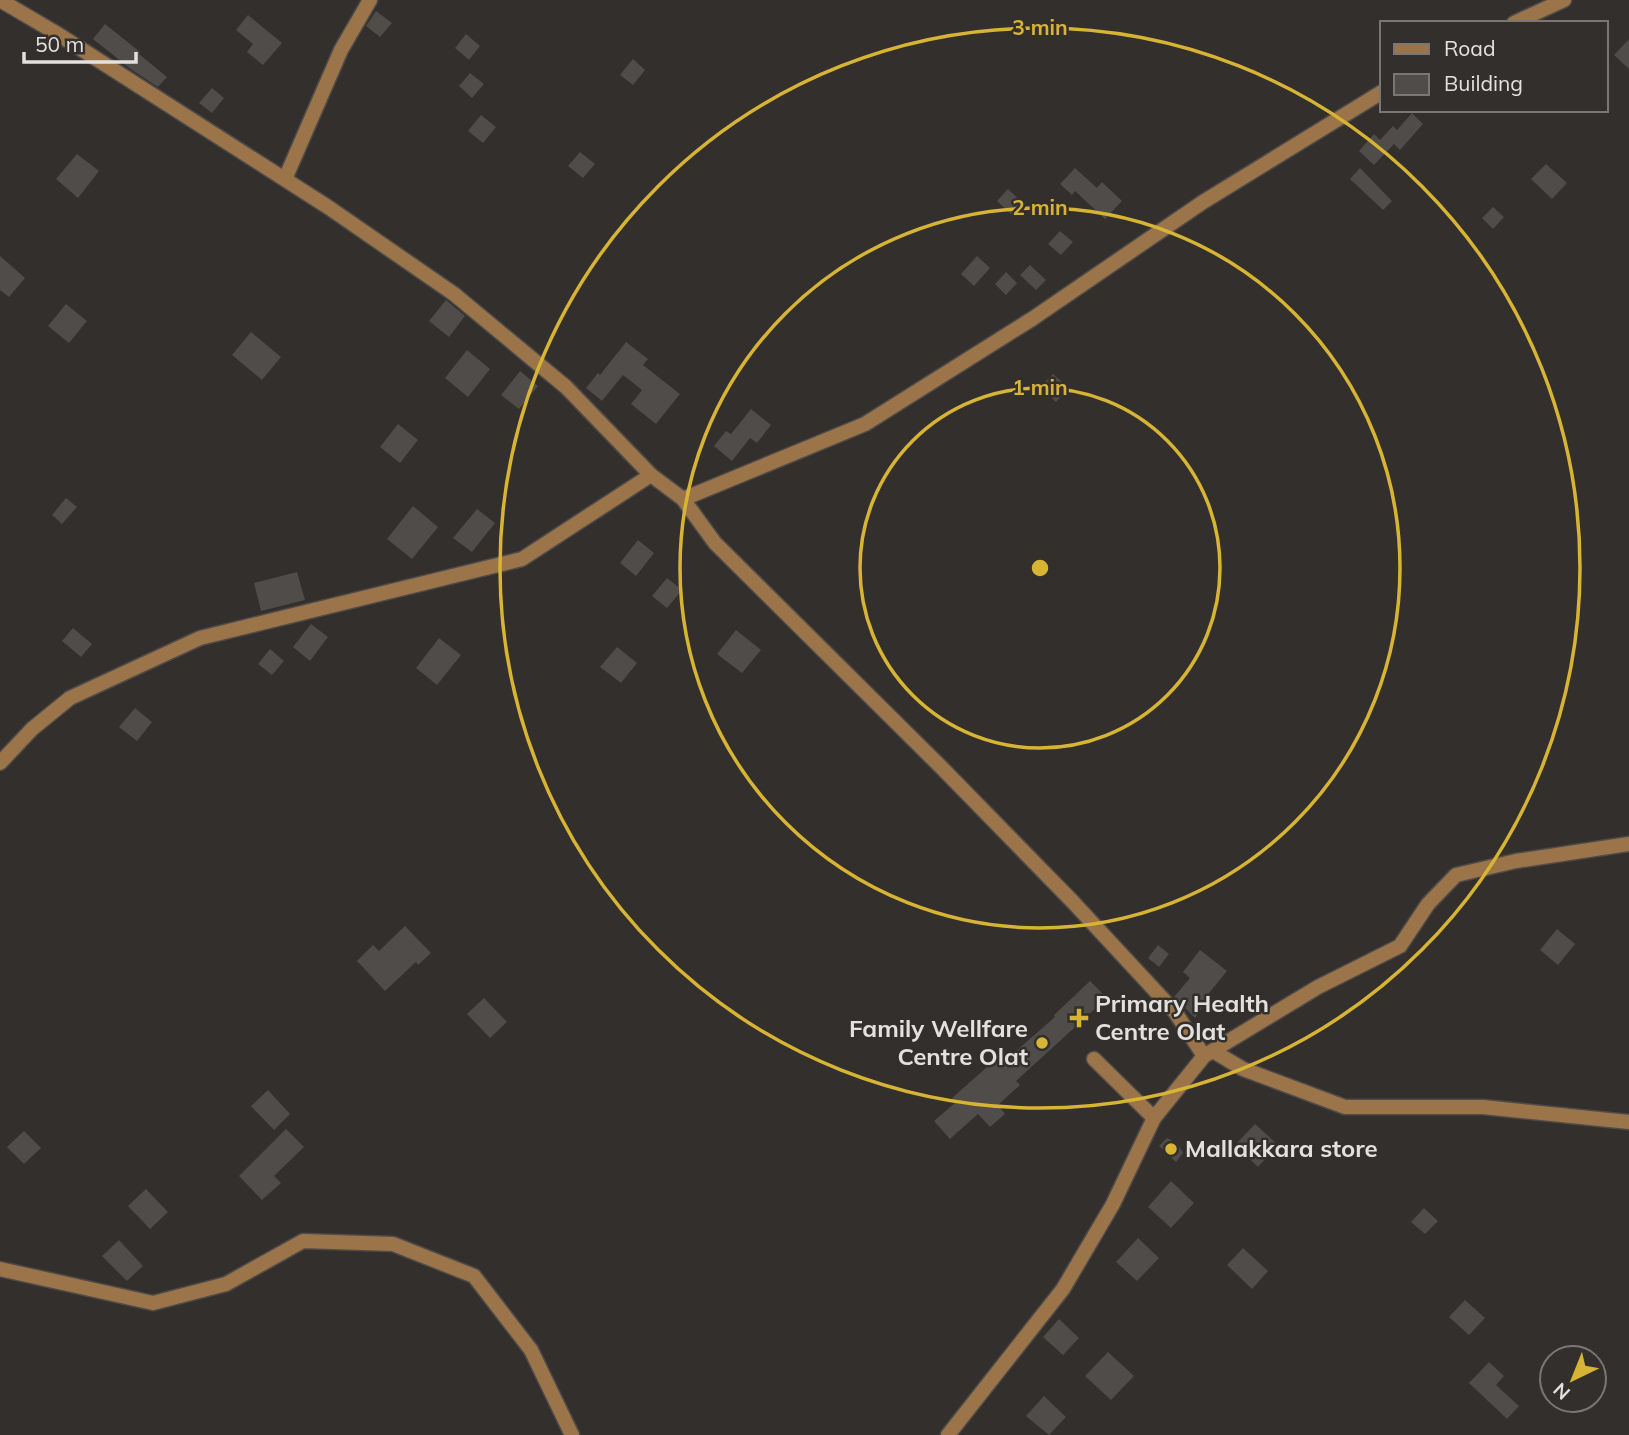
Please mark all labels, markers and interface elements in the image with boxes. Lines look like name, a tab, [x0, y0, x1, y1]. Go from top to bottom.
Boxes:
text: 3 min	[1012, 14, 1068, 40]
scale bar	[24, 21, 136, 65]
legend	[1380, 21, 1608, 112]
text: 50 m	[35, 31, 84, 57]
text: Road	[1444, 35, 1495, 61]
text: Building	[1444, 70, 1523, 96]
text: 2 min	[1012, 194, 1068, 220]
text: 1 min	[1012, 374, 1068, 400]
centre of rings	[1028, 556, 1052, 580]
place label: Primary Health Centre Olat	[1095, 988, 1269, 1046]
marker: Primary Health Centre Olat	[1069, 1008, 1089, 1028]
place label: Family Wellfare Centre Olat	[849, 1013, 1028, 1071]
marker: Family Wellfare Centre Olat	[1034, 1035, 1050, 1051]
place label: Mallakkara store	[1185, 1133, 1378, 1163]
marker: Mallakkara store	[1163, 1141, 1179, 1157]
north arrow	[1538, 1344, 1608, 1414]
text: N	[1548, 1378, 1575, 1405]

